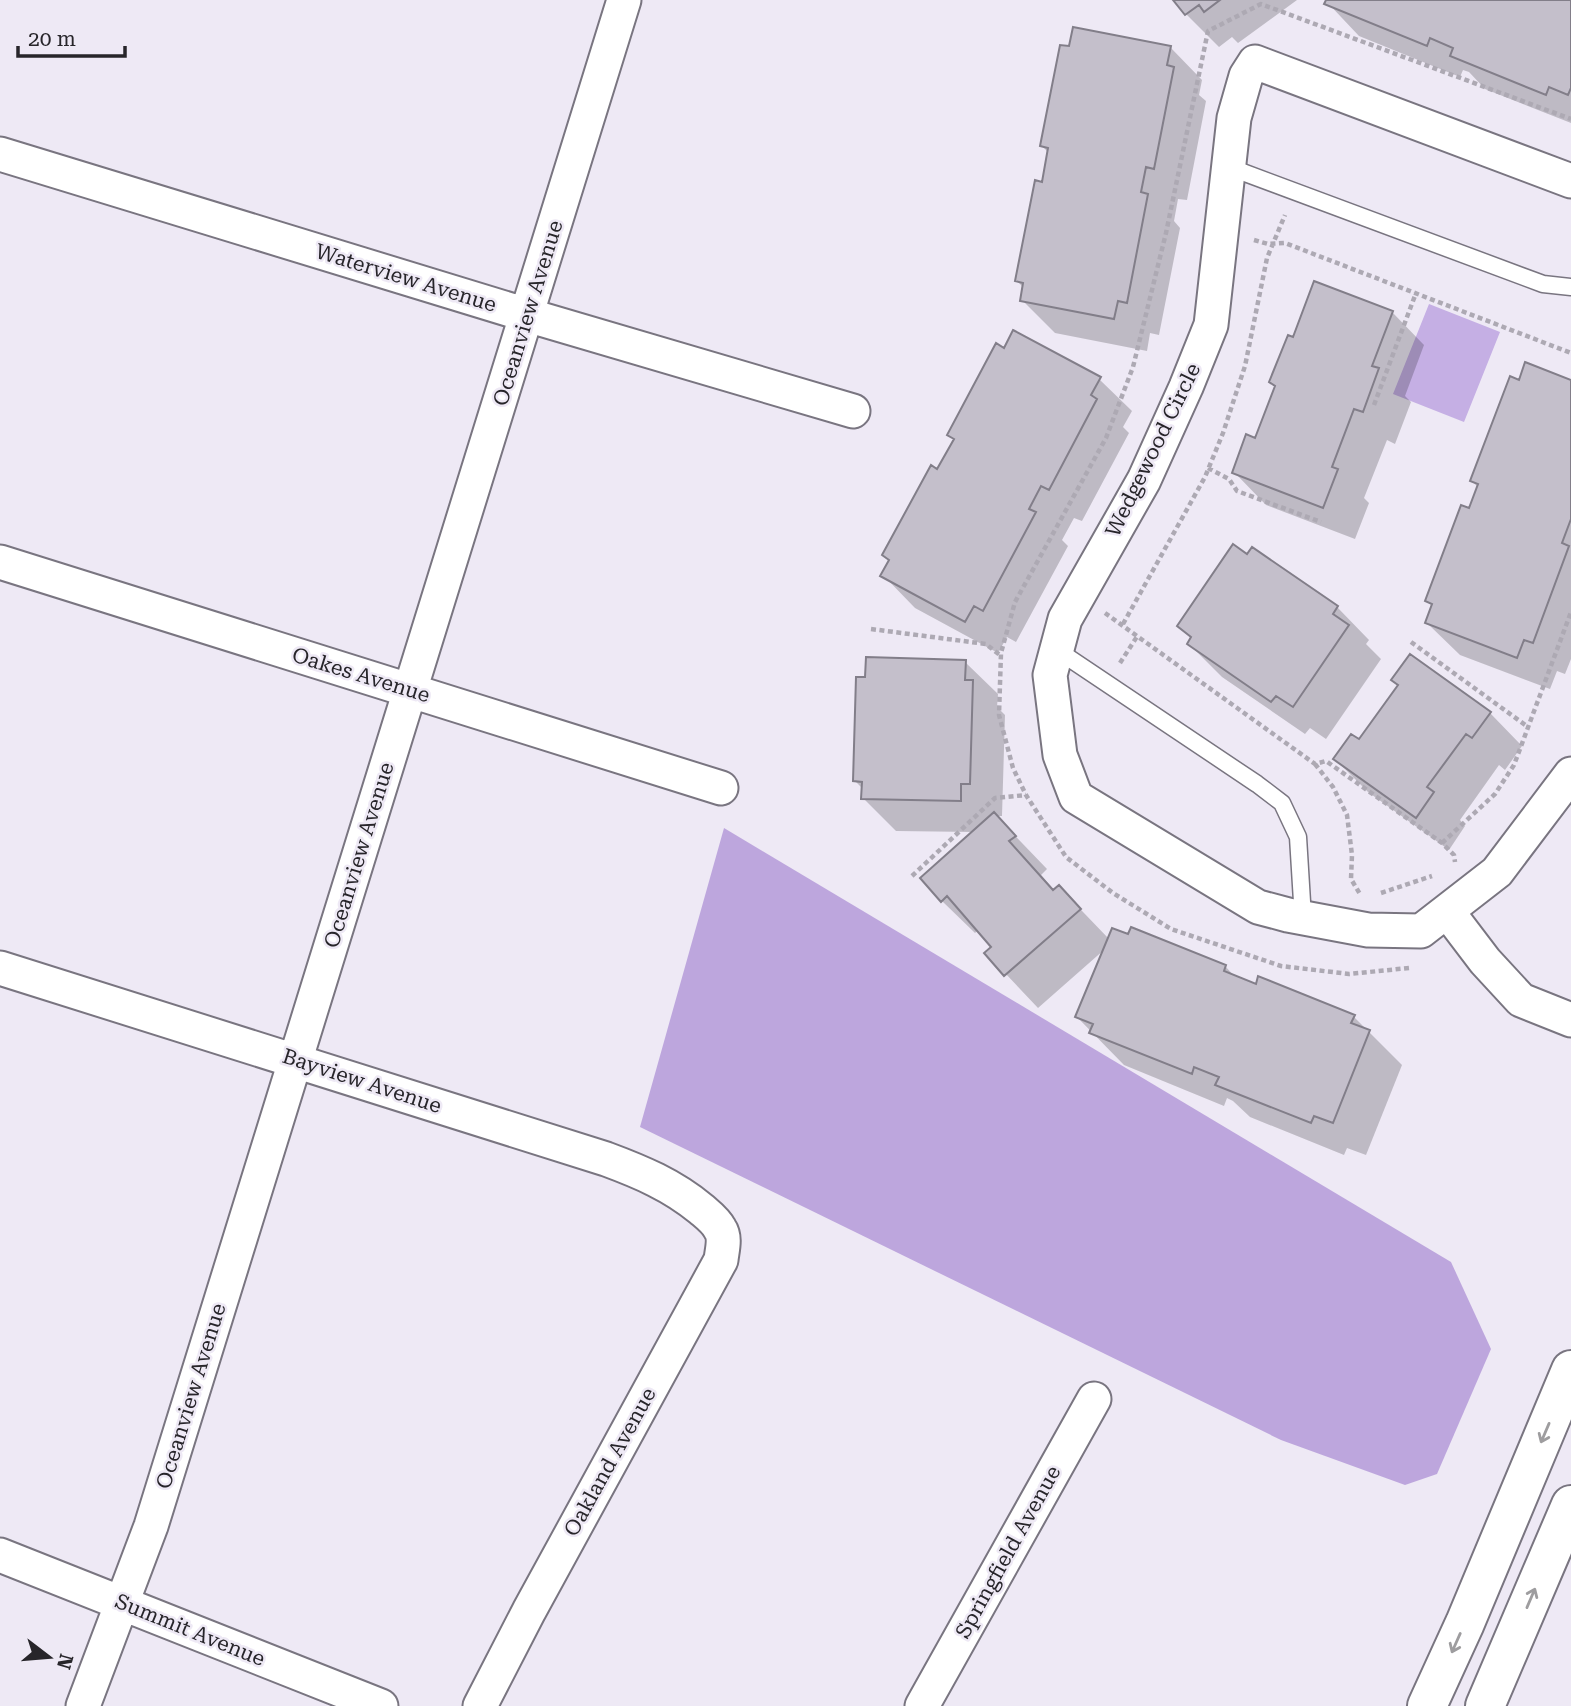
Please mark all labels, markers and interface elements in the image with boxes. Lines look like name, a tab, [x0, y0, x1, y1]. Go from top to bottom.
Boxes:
scale bar	[18, 14, 124, 58]
text: 20 m	[28, 27, 76, 51]
street label: Oceanview Avenue	[488, 217, 568, 409]
street label: Waterview Avenue	[313, 239, 499, 317]
street label: Wedgewood Circle	[1101, 359, 1205, 541]
street label: Oakes Avenue	[289, 643, 433, 707]
street label: Oceanview Avenue	[319, 759, 399, 951]
street label: Bayview Avenue	[279, 1044, 445, 1118]
street label: Oceanview Avenue	[151, 1300, 231, 1492]
street label: Oakland Avenue	[559, 1383, 661, 1541]
one-way arrow	[1538, 1422, 1551, 1444]
street label: Springfield Avenue	[951, 1461, 1065, 1643]
one-way arrow	[1526, 1588, 1539, 1609]
street label: Summit Avenue	[112, 1589, 268, 1671]
north arrow	[14, 1622, 84, 1692]
one-way arrow	[1449, 1632, 1462, 1653]
text: N	[52, 1651, 78, 1672]

